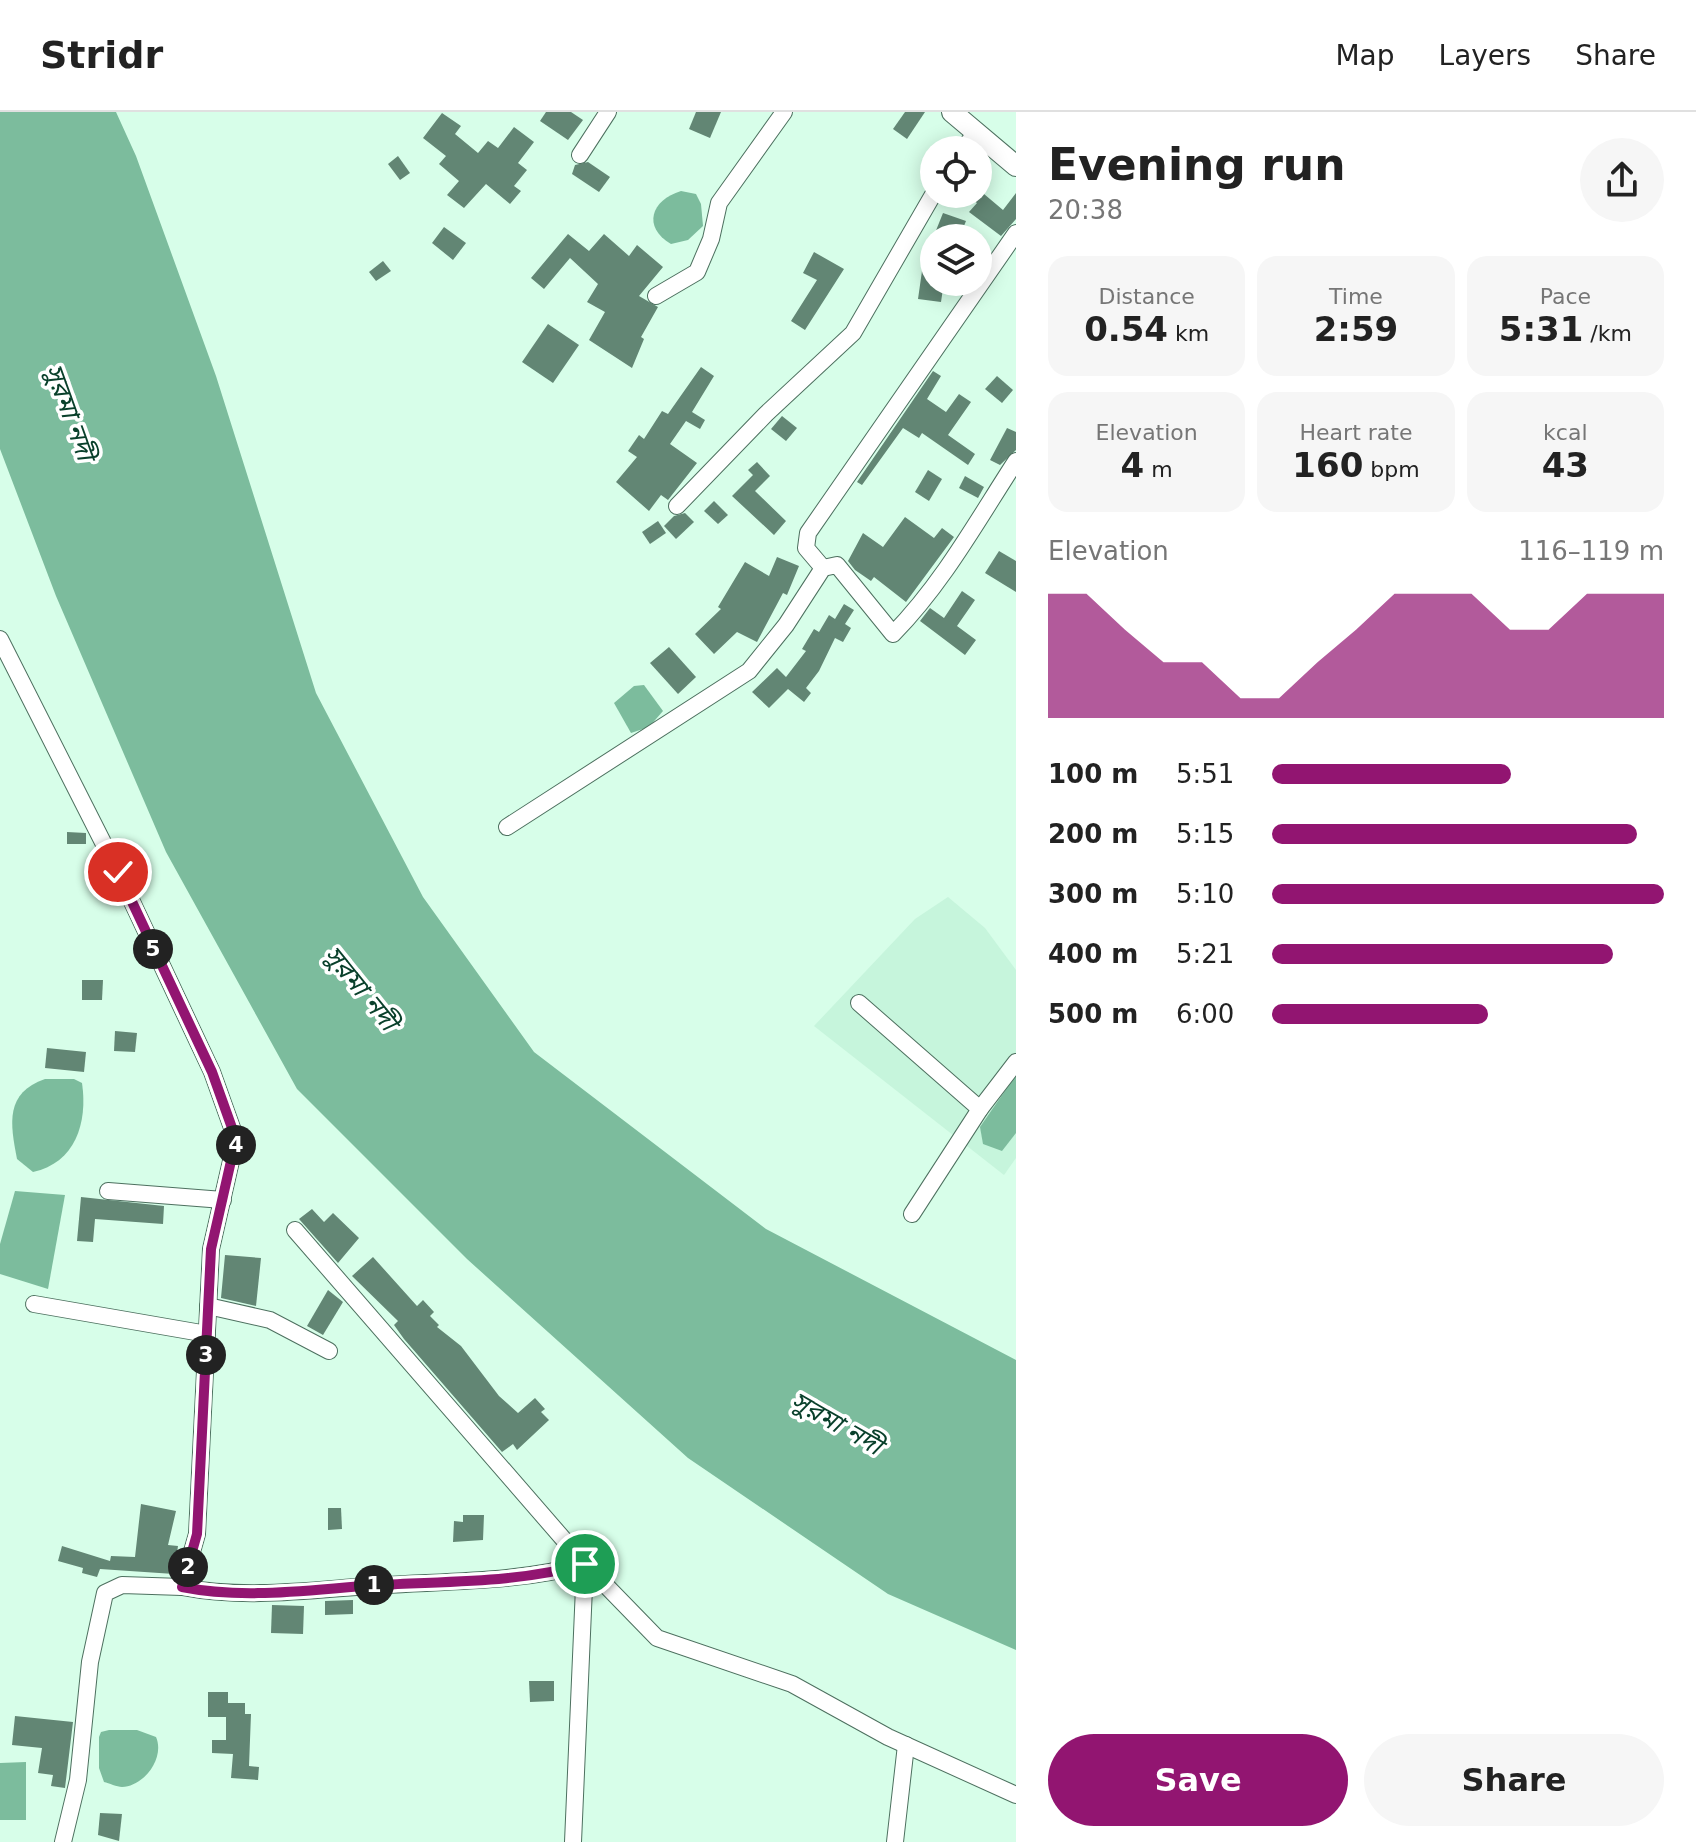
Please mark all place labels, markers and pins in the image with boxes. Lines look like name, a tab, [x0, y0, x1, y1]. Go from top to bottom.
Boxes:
pin	[84, 838, 152, 906]
pin: 5	[133, 929, 173, 969]
pin: 4	[216, 1125, 256, 1165]
pin: 3	[186, 1335, 226, 1375]
pin	[551, 1530, 619, 1598]
pin: 2	[168, 1547, 208, 1587]
pin: 1	[354, 1565, 394, 1605]

